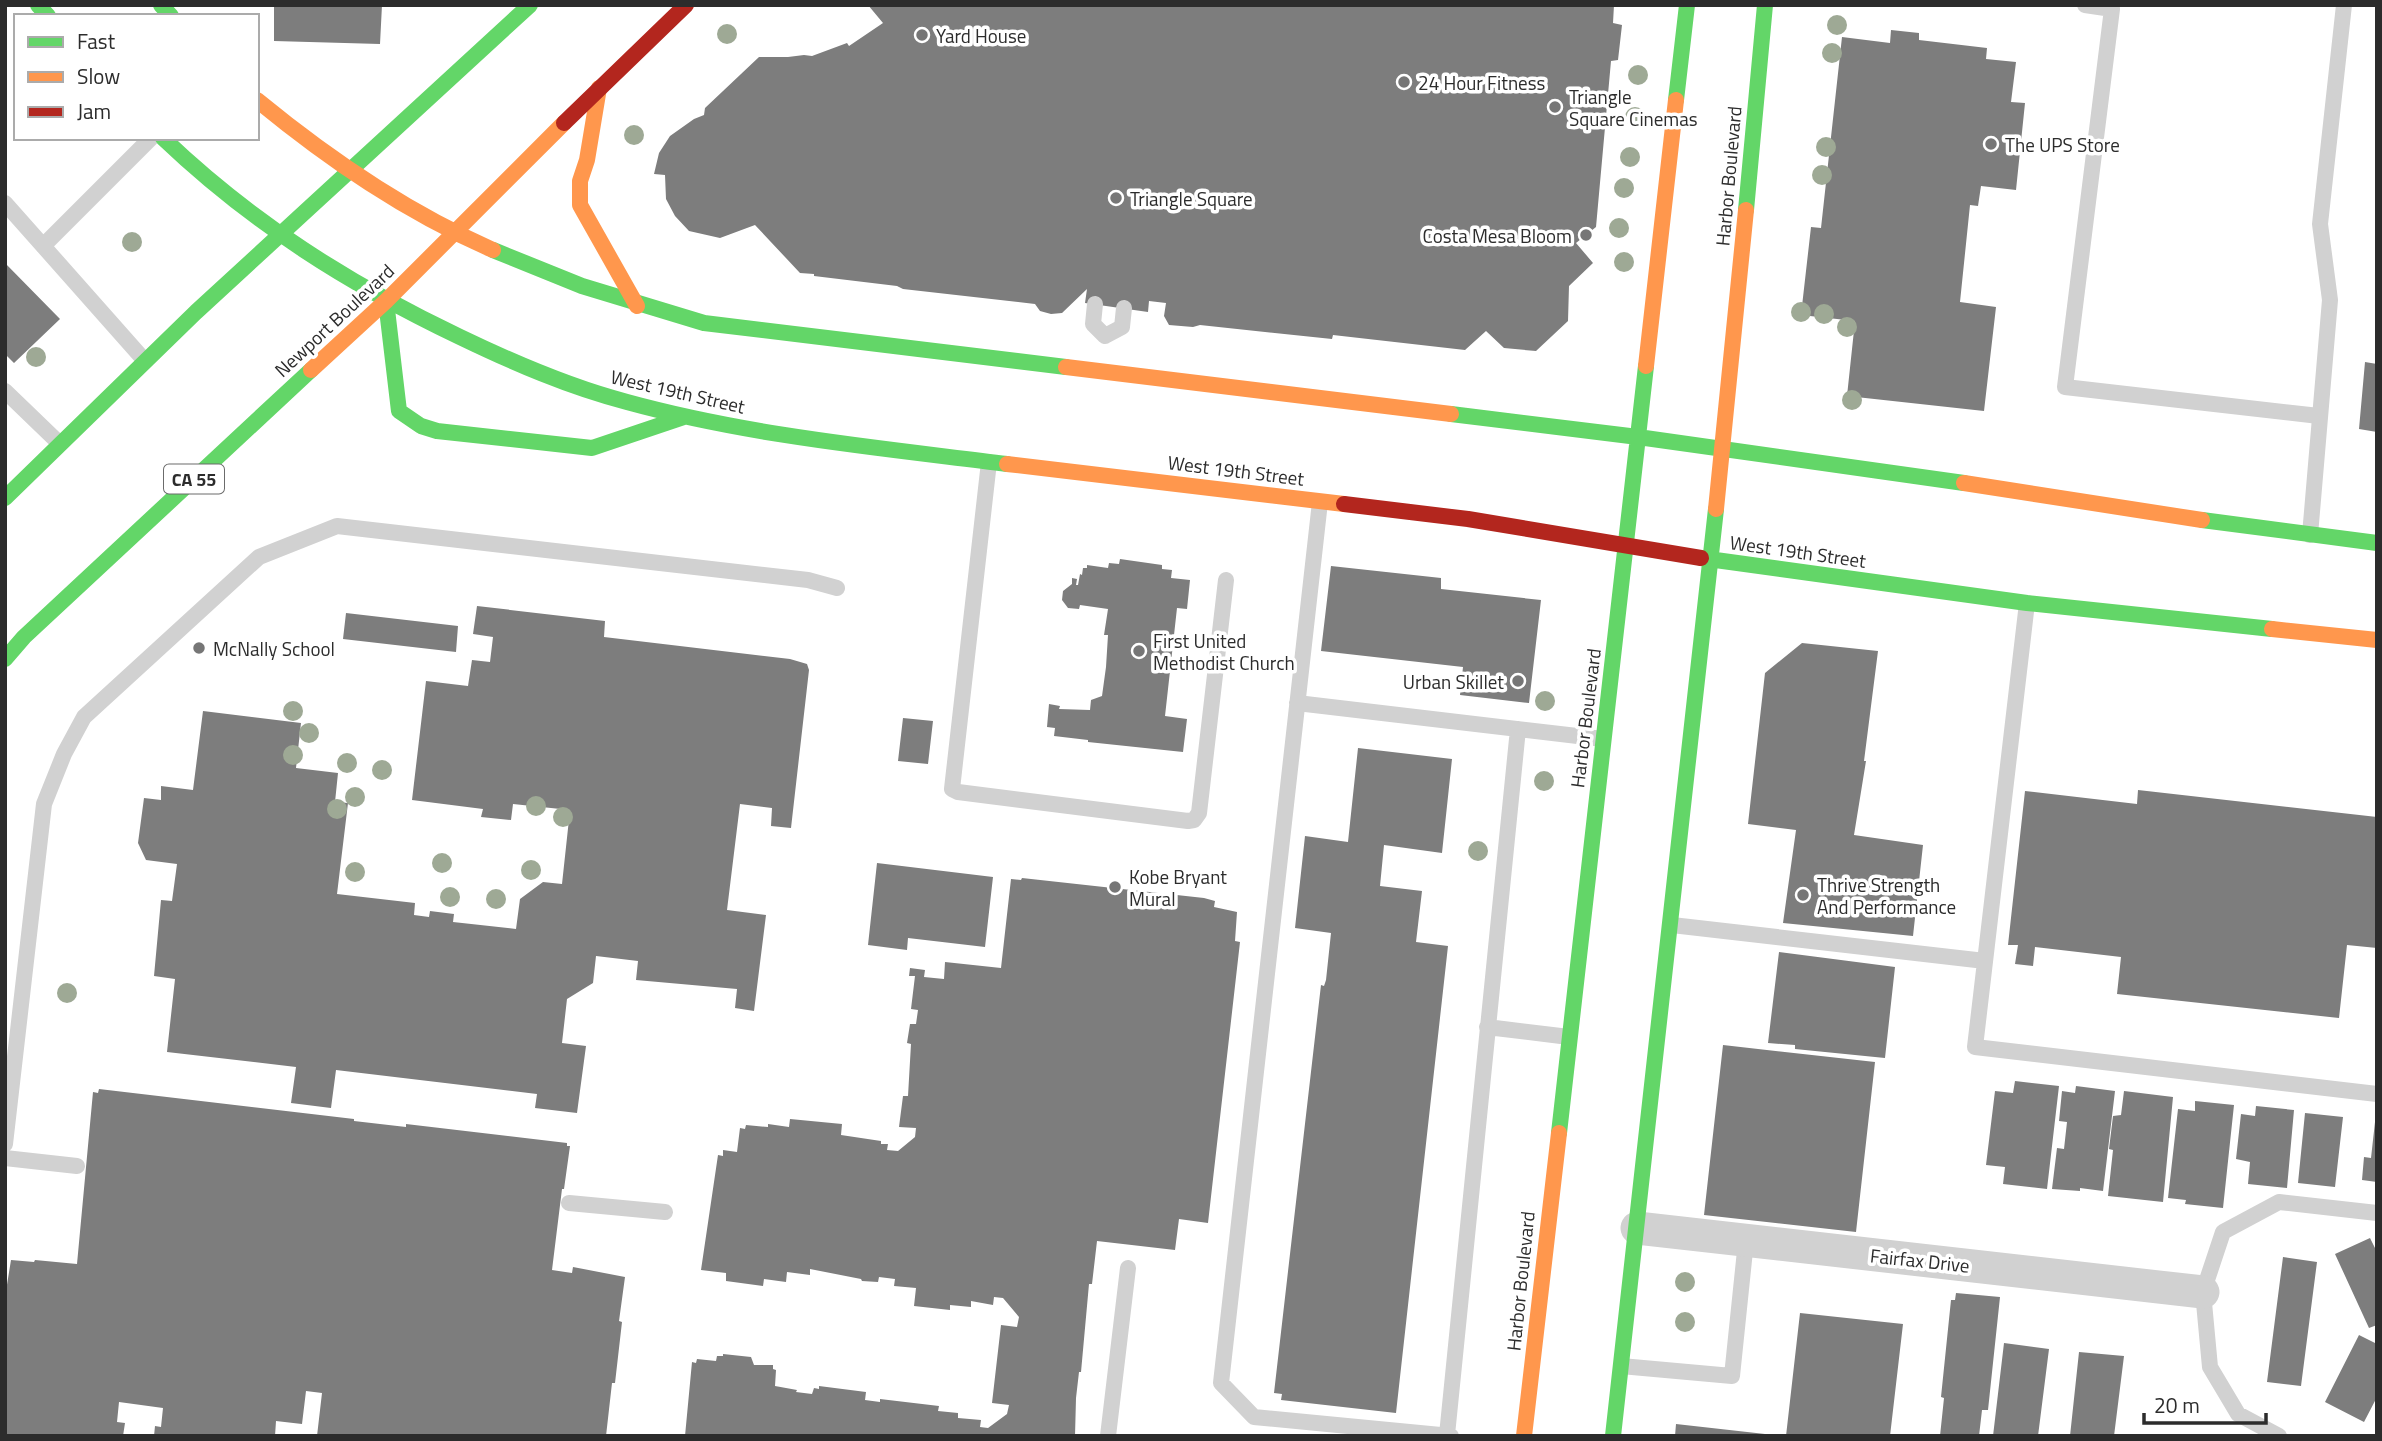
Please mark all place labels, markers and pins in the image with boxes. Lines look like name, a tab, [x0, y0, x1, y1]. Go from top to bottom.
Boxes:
place label: Yard House	[936, 21, 1026, 50]
marker: Yard House	[914, 27, 930, 43]
place label: 24 Hour Fitness	[1418, 68, 1546, 97]
marker: 24 Hour Fitness	[1396, 74, 1412, 90]
place label: Triangle Square Cinemas	[1569, 82, 1698, 133]
marker: Triangle Square Cinemas	[1547, 99, 1563, 115]
place label: The UPS Store	[2005, 130, 2120, 159]
marker: The UPS Store	[1983, 136, 1999, 152]
place label: Triangle Square	[1130, 184, 1253, 213]
marker: Triangle Square	[1108, 190, 1124, 206]
place label: Costa Mesa Bloom	[1423, 221, 1572, 250]
marker: Costa Mesa Bloom	[1578, 227, 1594, 243]
place label: First United Methodist Church	[1153, 626, 1295, 677]
place label: McNally School	[213, 634, 335, 663]
marker: McNally School	[191, 640, 207, 656]
marker: First United Methodist Church	[1131, 643, 1147, 659]
place label: Urban Skillet	[1403, 667, 1504, 696]
marker: Urban Skillet	[1510, 673, 1526, 689]
place label: Kobe Bryant Mural	[1129, 862, 1227, 913]
place label: Thrive Strength And Performance	[1817, 870, 1956, 921]
marker: Kobe Bryant Mural	[1107, 879, 1123, 895]
marker: Thrive Strength And Performance	[1795, 887, 1811, 903]

